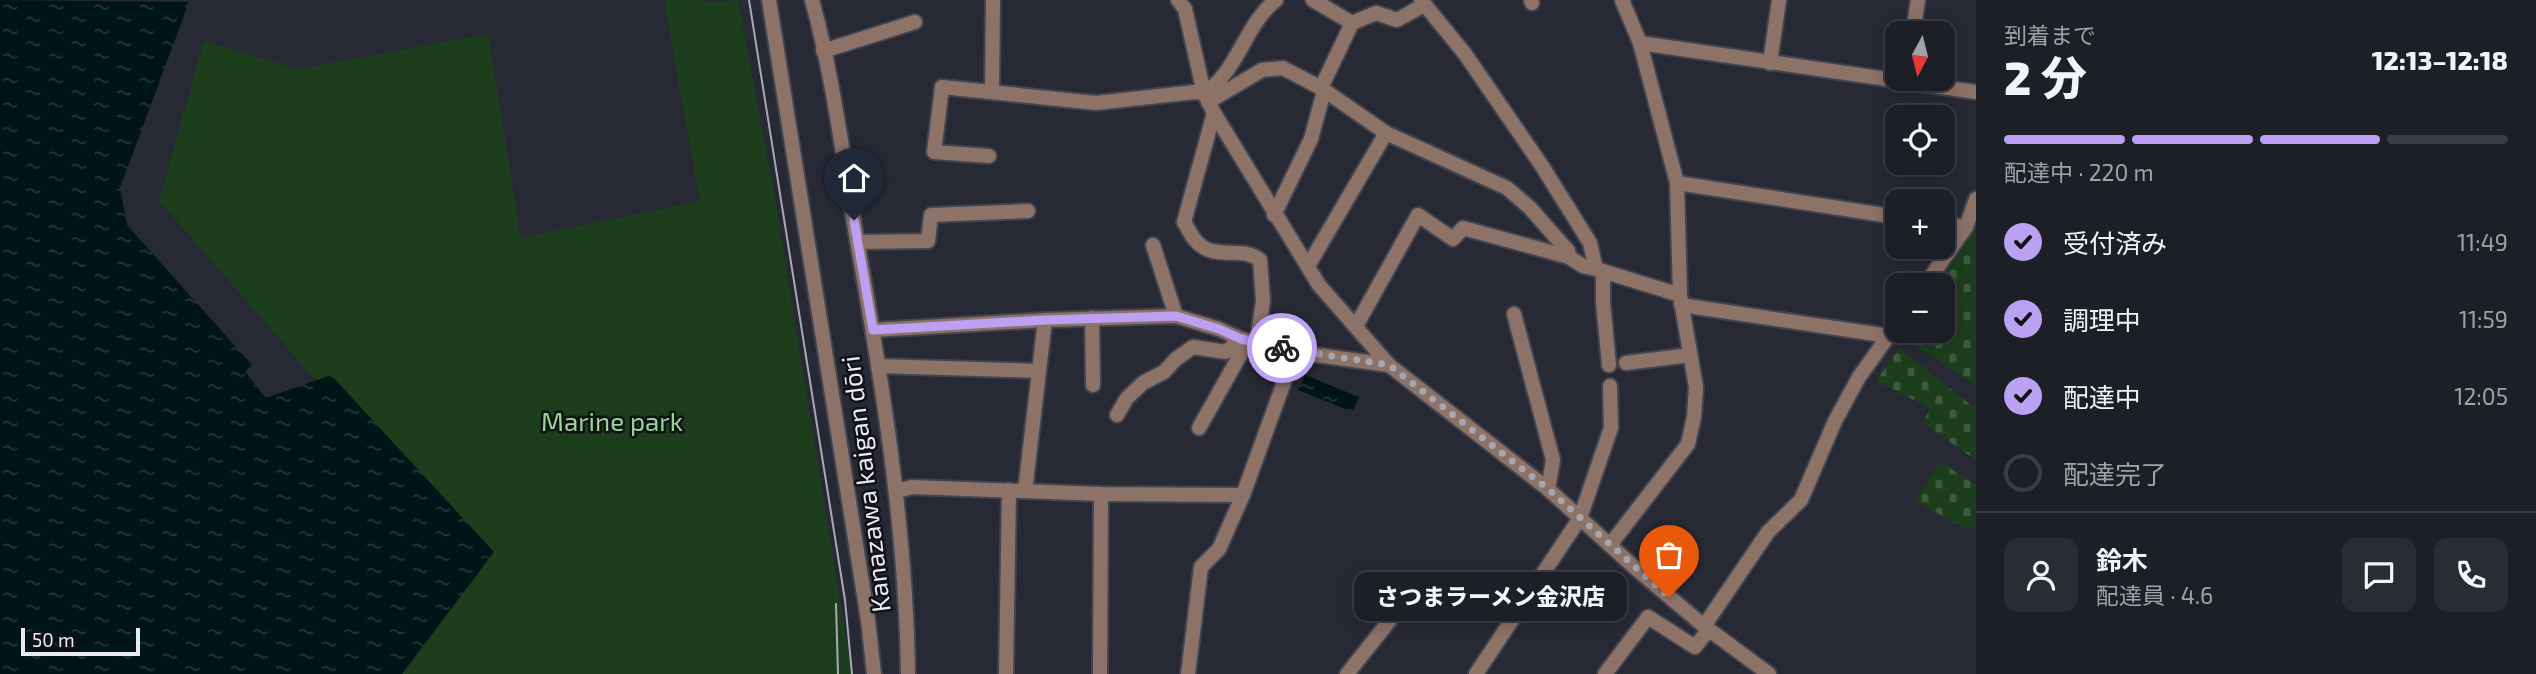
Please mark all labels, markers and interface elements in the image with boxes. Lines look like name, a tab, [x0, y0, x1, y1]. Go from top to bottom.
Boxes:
north arrow	[1885, 21, 1955, 91]
map controls	[1885, 21, 1955, 343]
text: 到着まで	[2004, 21, 2096, 49]
text: 12:13–12:18	[2372, 44, 2508, 75]
text: 2 分	[2004, 49, 2087, 104]
button: locate	[1885, 105, 1955, 175]
pin	[824, 148, 884, 220]
text: 配達中 · 220 m	[2004, 158, 2154, 186]
icon: home	[835, 159, 873, 197]
button: +	[1885, 189, 1955, 259]
icon: check	[2004, 223, 2042, 261]
text: 受付済み	[2063, 227, 2167, 258]
text: 11:49	[2457, 228, 2508, 256]
button: −	[1885, 273, 1955, 343]
icon: check	[2004, 300, 2042, 338]
text: 調理中	[2063, 304, 2141, 335]
text: 11:59	[2459, 305, 2508, 333]
courier	[1247, 313, 1317, 383]
icon: bike	[1263, 329, 1301, 367]
street label: Kanazawa kaigan dōri	[833, 354, 896, 614]
icon: check	[2004, 377, 2042, 415]
text: 配達中	[2063, 381, 2141, 412]
text: 12:05	[2454, 382, 2508, 410]
park label: Marine park	[541, 405, 683, 436]
text: 配達完了	[2063, 458, 2167, 489]
pin	[1639, 525, 1699, 597]
icon: bag	[1650, 536, 1688, 574]
button: person	[2004, 538, 2078, 612]
button: chat	[2342, 538, 2416, 612]
button: phone	[2434, 538, 2508, 612]
text: 鈴木	[2096, 544, 2148, 575]
callout: さつまラーメン金沢店	[1354, 572, 1627, 622]
text: 配達員 · 4.6	[2096, 581, 2213, 609]
text: さつまラーメン金沢店	[1376, 582, 1605, 610]
scale bar	[21, 625, 140, 657]
text: 50 m	[32, 628, 75, 651]

